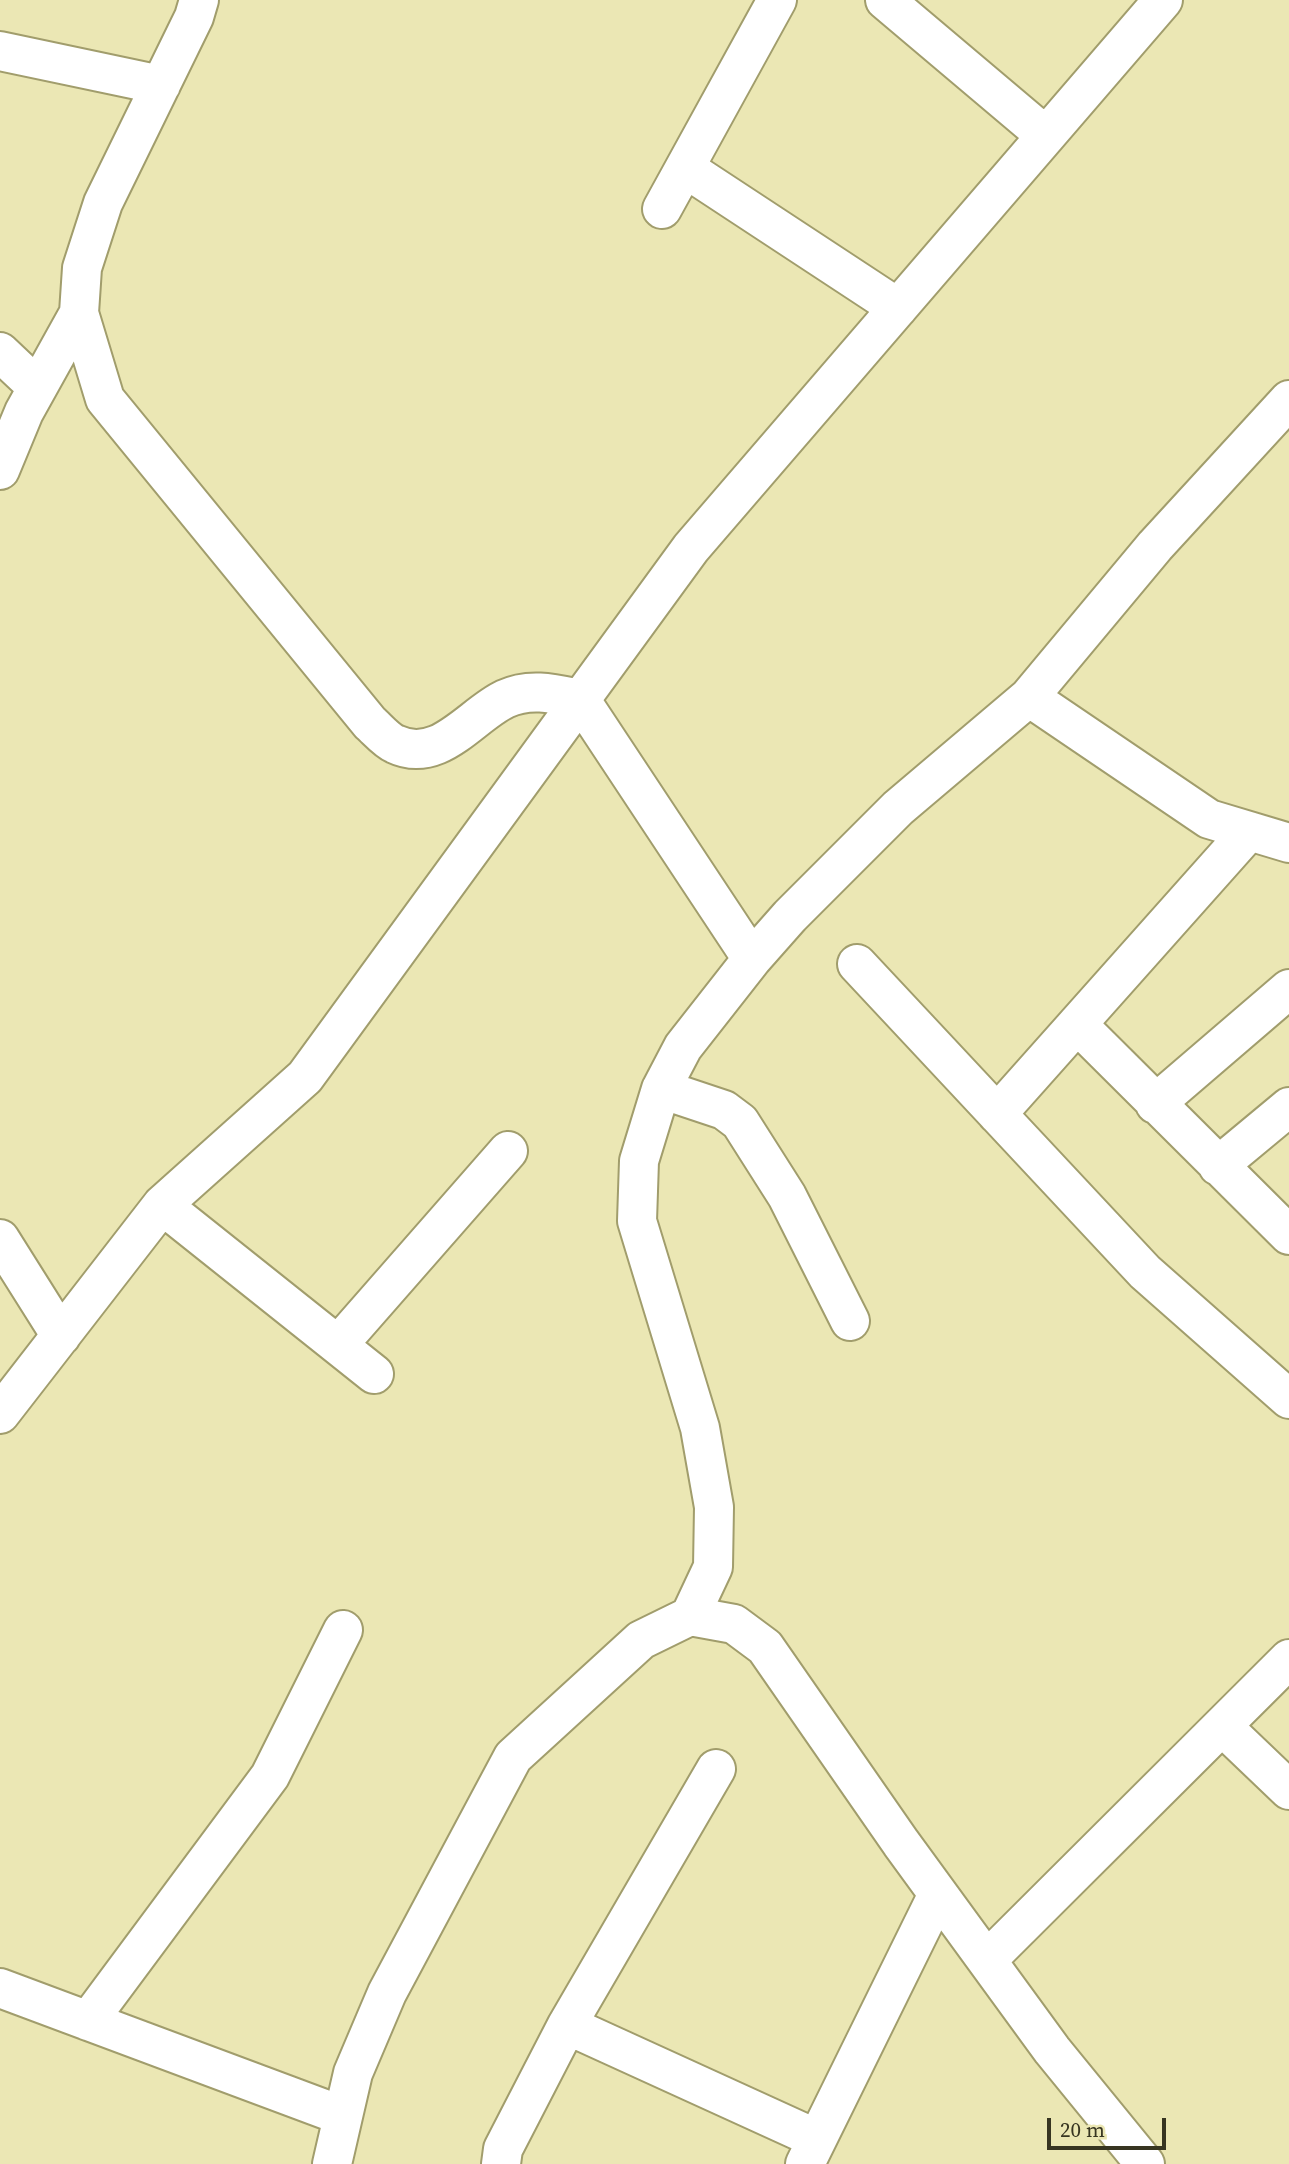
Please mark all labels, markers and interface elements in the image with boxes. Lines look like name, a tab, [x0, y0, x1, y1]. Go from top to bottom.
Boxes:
scale bar	[1051, 2104, 1170, 2148]
text: 20 m	[1060, 2115, 1105, 2144]

